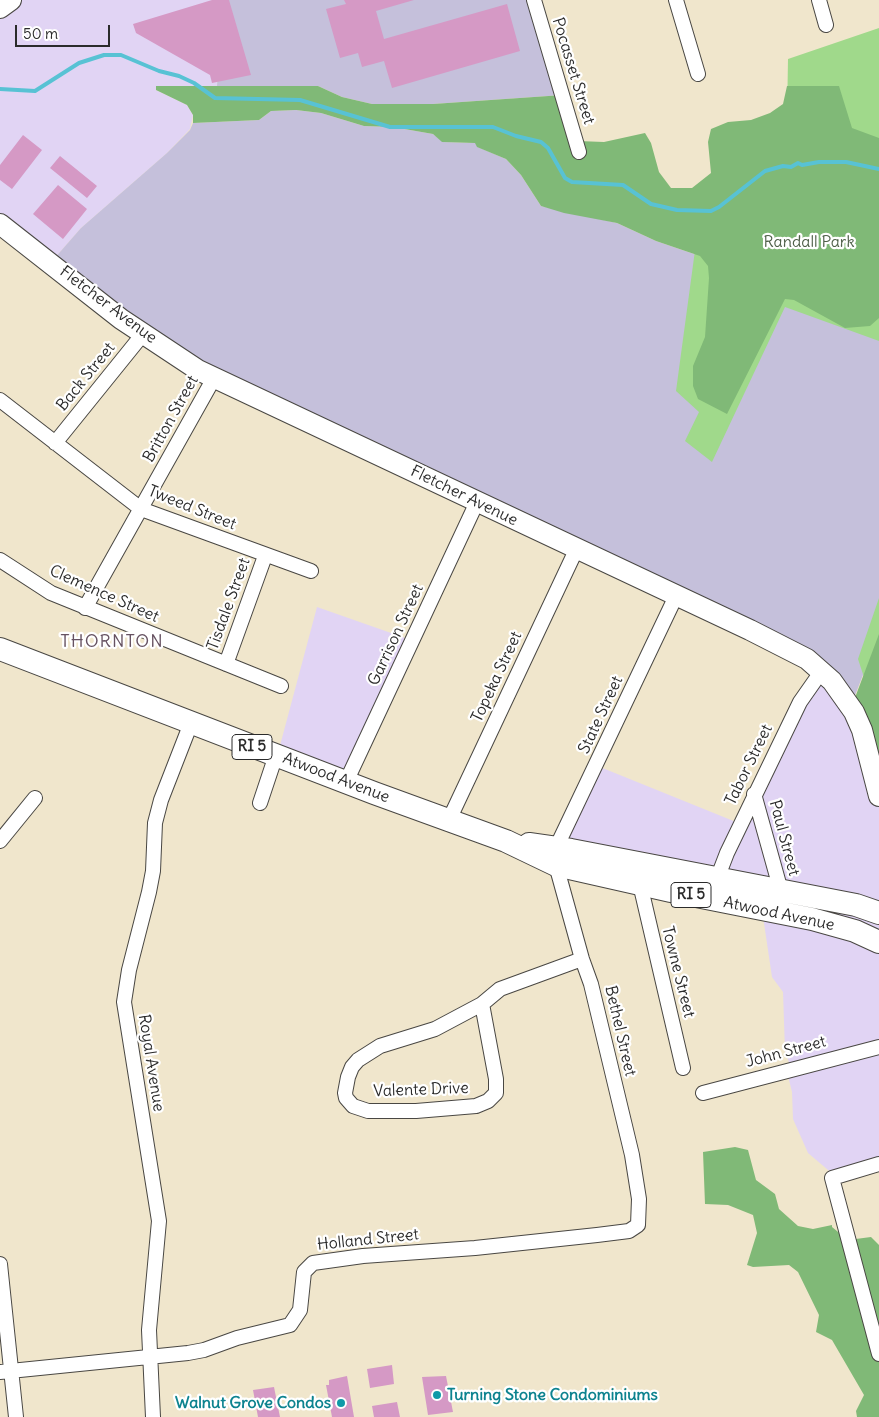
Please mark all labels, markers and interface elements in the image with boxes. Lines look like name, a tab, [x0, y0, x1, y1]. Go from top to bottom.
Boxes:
scale bar	[18, 15, 112, 47]
street label: Pocasset Street	[548, 15, 598, 127]
text: 50 m	[23, 24, 58, 43]
park label: Randall Park	[763, 232, 855, 252]
street label: Fletcher Avenue	[56, 262, 160, 348]
street label: Back Street	[53, 339, 119, 415]
street label: Britton Street	[139, 372, 203, 466]
street label: Fletcher Avenue	[407, 462, 521, 530]
street label: Tweed Street	[145, 482, 239, 534]
street label: Tisdale Street	[203, 555, 255, 653]
street label: Clemence Street	[46, 561, 162, 627]
street label: Garrison Street	[364, 581, 428, 689]
street label: Topeka Street	[468, 629, 526, 725]
district label: THORNTON	[59, 631, 165, 653]
street label: State Street	[575, 673, 627, 757]
street label: Tabor Street	[721, 722, 777, 808]
road number: RI 5	[232, 734, 272, 760]
street label: Atwood Avenue	[280, 749, 392, 807]
street label: Paul Street	[765, 798, 803, 878]
road number: RI 5	[671, 882, 711, 908]
street label: Atwood Avenue	[722, 893, 836, 935]
street label: Towne Street	[657, 924, 699, 1020]
street label: Bethel Street	[600, 984, 640, 1078]
street label: Royal Avenue	[134, 1013, 168, 1113]
street label: John Street	[744, 1032, 828, 1072]
street label: Valente Drive	[373, 1079, 469, 1101]
street label: Holland Street	[316, 1225, 420, 1255]
place label: Turning Stone Condominiums	[447, 1385, 658, 1405]
marker: Turning Stone Condominiums	[431, 1389, 443, 1401]
place label: Walnut Grove Condos	[175, 1393, 331, 1413]
marker: Walnut Grove Condos	[335, 1397, 347, 1409]

